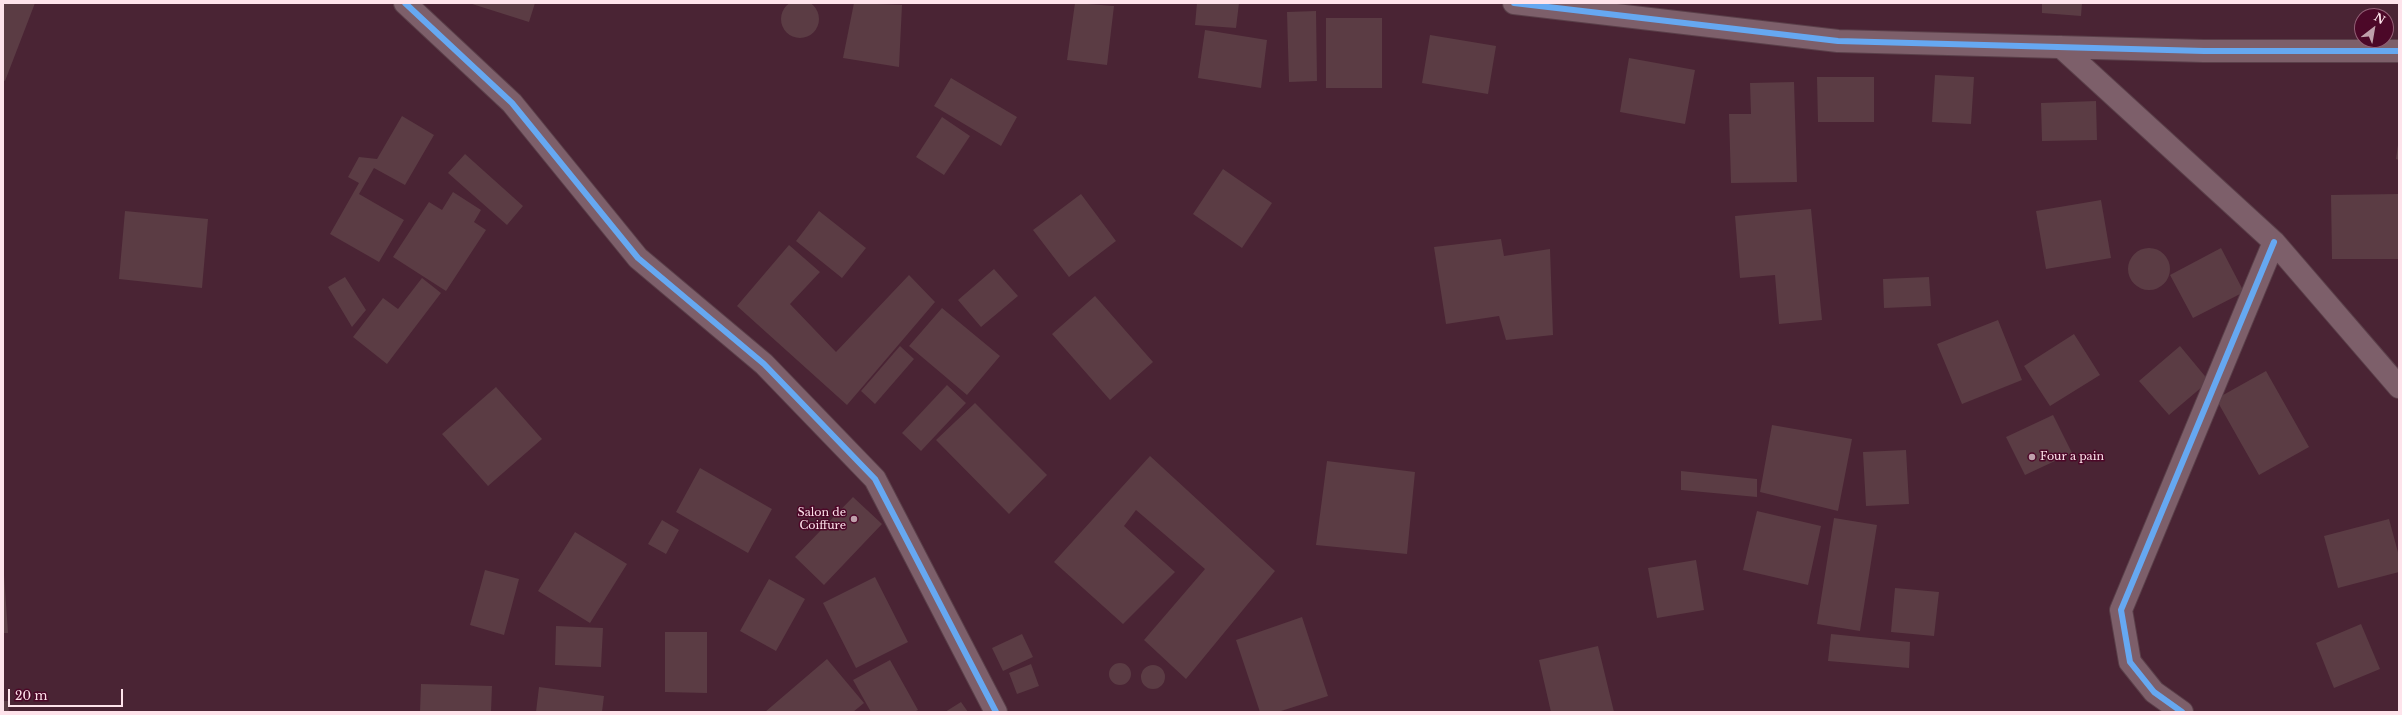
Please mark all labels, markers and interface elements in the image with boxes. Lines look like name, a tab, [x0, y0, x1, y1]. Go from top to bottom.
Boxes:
north arrow	[2354, 8, 2394, 48]
text: N	[2372, 10, 2388, 27]
place label: Four a pain	[2040, 450, 2104, 464]
marker: Four a pain	[2027, 452, 2037, 462]
place label: Salon de Coiffure	[798, 506, 846, 532]
marker: Salon de Coiffure	[849, 514, 859, 524]
scale bar	[10, 681, 125, 707]
text: 20 m	[15, 688, 47, 703]

